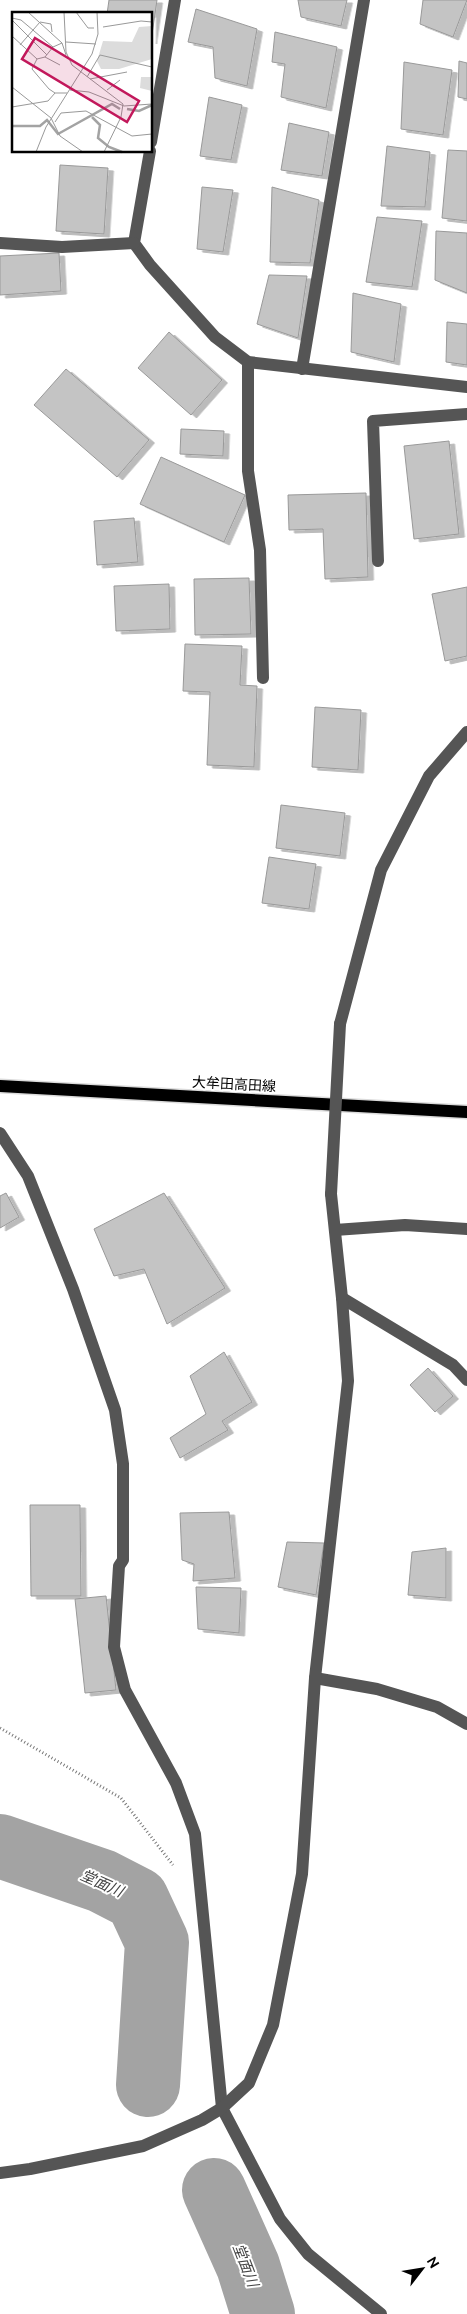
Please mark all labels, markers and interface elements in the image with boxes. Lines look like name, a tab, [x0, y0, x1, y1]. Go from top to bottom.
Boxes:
inset map	[12, 12, 152, 152]
street label: 大牟田高田線	[192, 1074, 276, 1094]
water label: 堂面川	[78, 1866, 128, 1901]
water label: 堂面川	[230, 2241, 263, 2291]
north arrow	[397, 2244, 447, 2294]
text: N	[424, 2254, 443, 2271]

